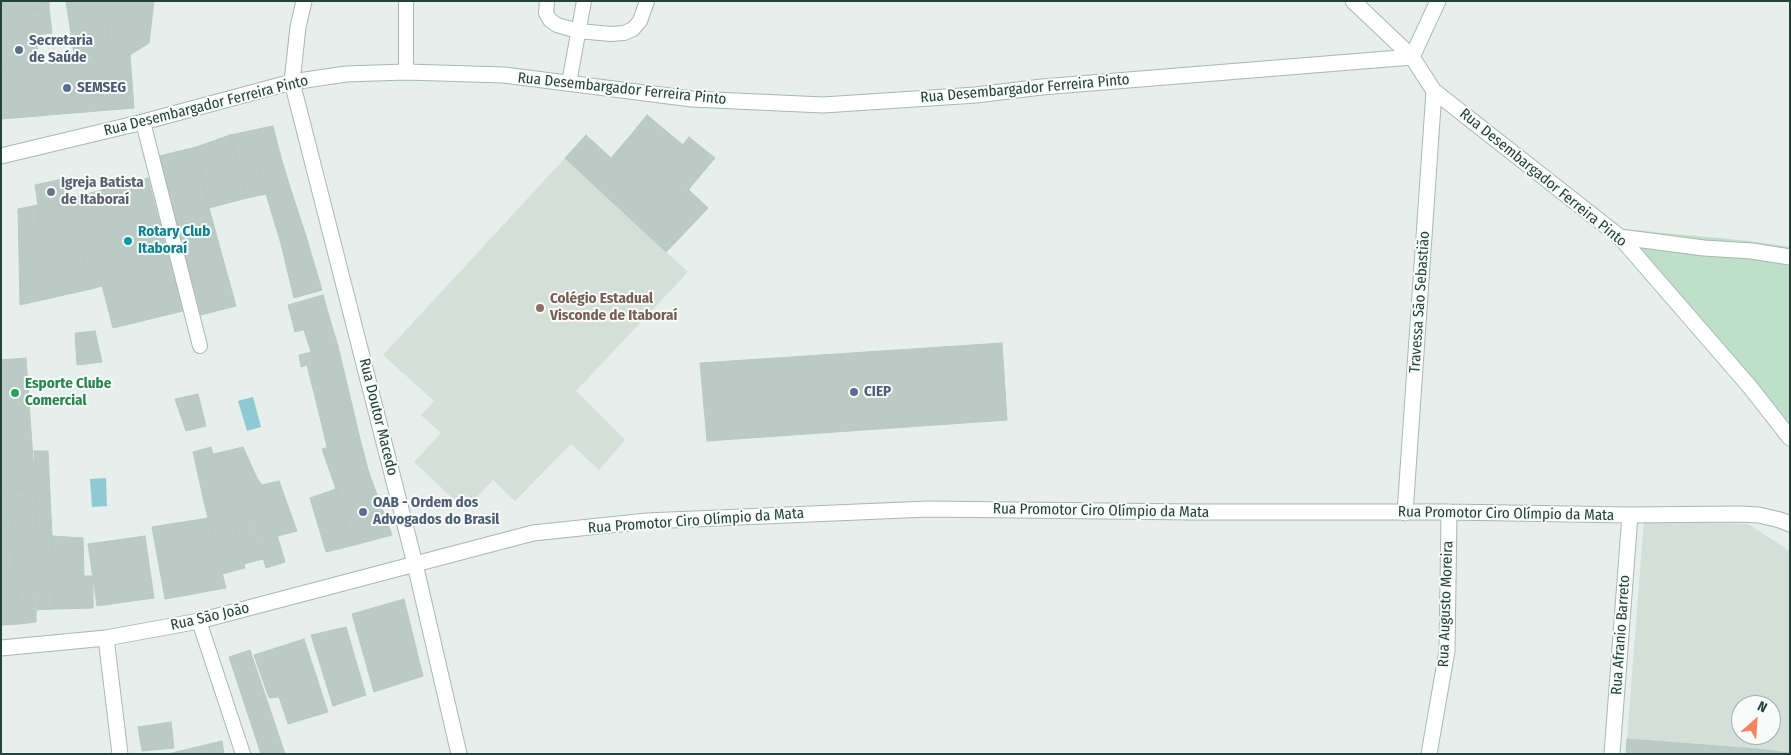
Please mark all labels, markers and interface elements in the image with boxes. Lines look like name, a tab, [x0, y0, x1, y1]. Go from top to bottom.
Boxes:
place label: Secretaria de Saúde	[29, 32, 93, 67]
marker: Secretaria de Saúde	[13, 44, 25, 56]
street label: Rua Desembargador Ferreira Pinto	[517, 69, 727, 109]
street label: Rua Desembargador Ferreira Pinto	[920, 71, 1130, 107]
street label: Rua Desembargador Ferreira Pinto	[102, 72, 310, 140]
place label: SEMSEG	[77, 79, 126, 97]
marker: SEMSEG	[61, 82, 73, 94]
street label: Rua Desembargador Ferreira Pinto	[1456, 105, 1630, 251]
place label: Igreja Batista de Itaboraí	[61, 174, 144, 209]
marker: Igreja Batista de Itaboraí	[45, 186, 57, 198]
place label: Rotary Club Itaboraí	[138, 223, 210, 258]
street label: Travessa São Sebastião	[1406, 230, 1434, 374]
marker: Rotary Club Itaboraí	[122, 235, 134, 247]
place label: Colégio Estadual Visconde de Itaboraí	[550, 290, 677, 325]
marker: Colégio Estadual Visconde de Itaboraí	[534, 302, 546, 314]
street label: Rua Doutor Macedo	[355, 357, 401, 477]
place label: Esporte Clube Comercial	[25, 375, 111, 410]
place label: CIEP	[864, 383, 891, 401]
marker: CIEP	[848, 386, 860, 398]
marker: Esporte Clube Comercial	[9, 387, 21, 399]
place label: OAB - Ordem dos Advogados do Brasil	[373, 494, 499, 529]
street label: Rua Promotor Ciro Olímpio da Mata	[993, 500, 1209, 522]
street label: Rua Promotor Ciro Olímpio da Mata	[1398, 503, 1614, 525]
street label: Rua Promotor Ciro Olímpio da Mata	[587, 504, 805, 538]
marker: OAB - Ordem dos Advogados do Brasil	[357, 506, 369, 518]
street label: Rua Augusto Moreira	[1435, 540, 1457, 668]
street label: Rua Afranio Barreto	[1608, 574, 1634, 696]
street label: Rua São João	[169, 599, 251, 635]
north arrow	[1731, 695, 1781, 745]
text: N	[1755, 697, 1770, 716]

